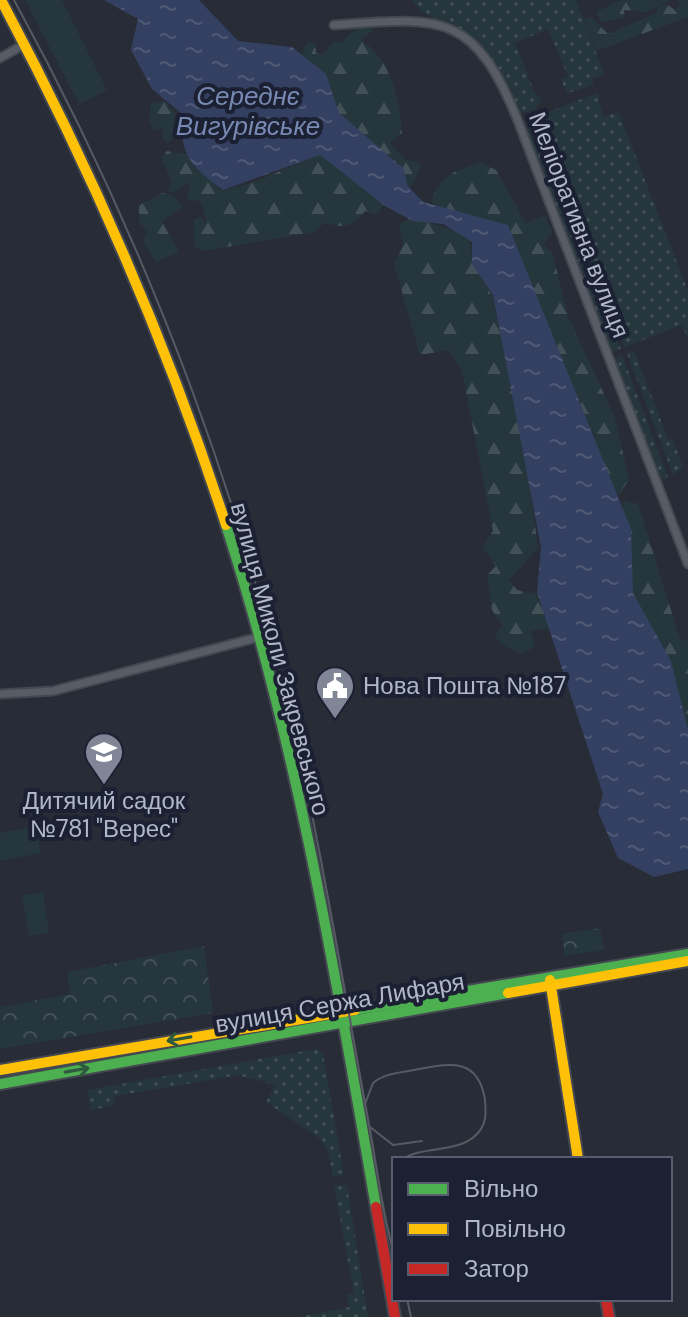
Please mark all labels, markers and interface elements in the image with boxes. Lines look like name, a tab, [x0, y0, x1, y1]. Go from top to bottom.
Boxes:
water label: Середнє Вигурівське	[176, 79, 320, 143]
street label: Меліоративна вулиця	[522, 107, 637, 342]
street label: вулиця Миколи Закревського	[224, 499, 337, 819]
public building icon: Нова Пошта №187	[314, 665, 356, 720]
place label: Нова Пошта №187	[363, 670, 566, 701]
school or university icon: Дитячий садок №781 "Верес"	[83, 731, 125, 786]
place label: Дитячий садок №781 "Верес"	[23, 785, 186, 844]
street label: вулиця Сержа Лифаря	[213, 965, 467, 1040]
one-way arrow	[167, 1032, 192, 1047]
one-way arrow	[64, 1062, 89, 1077]
legend	[392, 1157, 672, 1301]
text: Вільно	[464, 1173, 538, 1204]
text: Повільно	[464, 1213, 566, 1244]
text: Затор	[464, 1253, 529, 1284]

